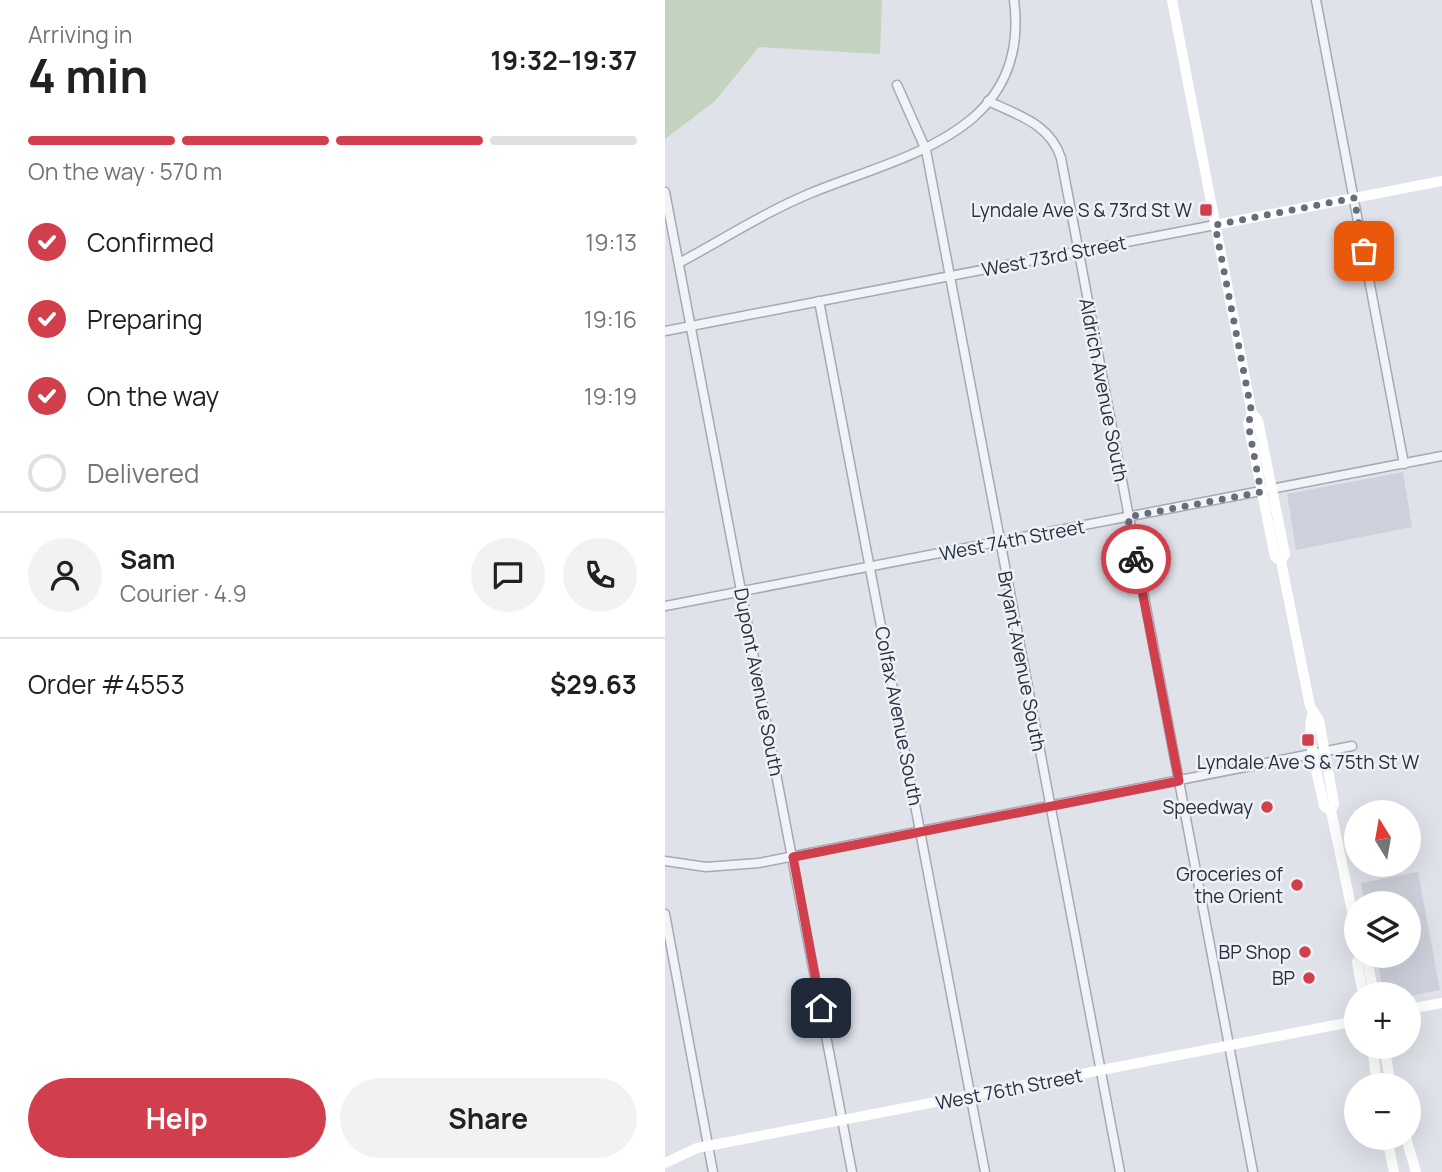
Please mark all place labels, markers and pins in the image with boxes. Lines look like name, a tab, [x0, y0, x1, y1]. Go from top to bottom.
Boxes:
place label: Lyndale Ave S & 73rd St W	[971, 197, 1192, 223]
marker: Lyndale Ave S & 73rd St W	[1198, 202, 1214, 218]
pin	[1334, 221, 1394, 281]
marker: Lyndale Ave S & 75th St W	[1300, 732, 1316, 748]
place label: Lyndale Ave S & 75th St W	[1197, 749, 1419, 775]
place label: Speedway	[1163, 794, 1253, 820]
marker: Speedway	[1259, 799, 1275, 815]
place label: Groceries of the Orient	[1176, 861, 1283, 909]
marker: Groceries of the Orient	[1289, 877, 1305, 893]
place label: BP Shop	[1219, 939, 1291, 965]
marker: BP Shop	[1297, 944, 1313, 960]
place label: BP	[1272, 965, 1295, 991]
marker: BP	[1301, 970, 1317, 986]
pin	[791, 978, 851, 1038]

